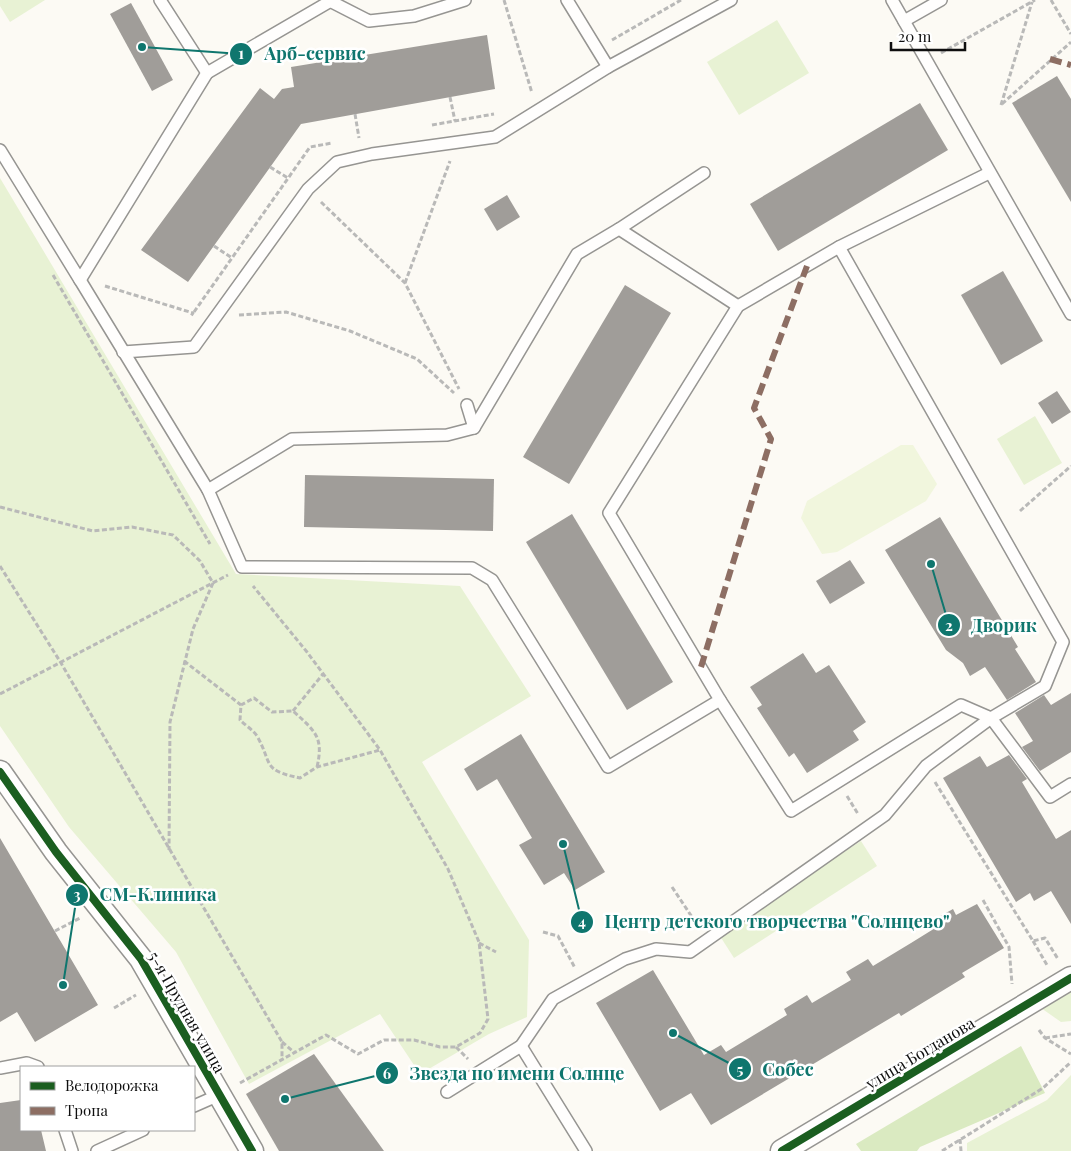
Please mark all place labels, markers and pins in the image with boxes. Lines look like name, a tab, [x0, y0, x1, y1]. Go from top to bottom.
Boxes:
callout: Арб-сервис	[229, 37, 375, 70]
callout: Дворик	[936, 609, 1047, 642]
callout: СМ-Клиника	[64, 878, 226, 911]
callout: Центр детского творчества "Солнцево"	[570, 905, 960, 938]
callout: Собес	[727, 1053, 824, 1086]
callout: Звезда по имени Солнце	[374, 1057, 634, 1090]

